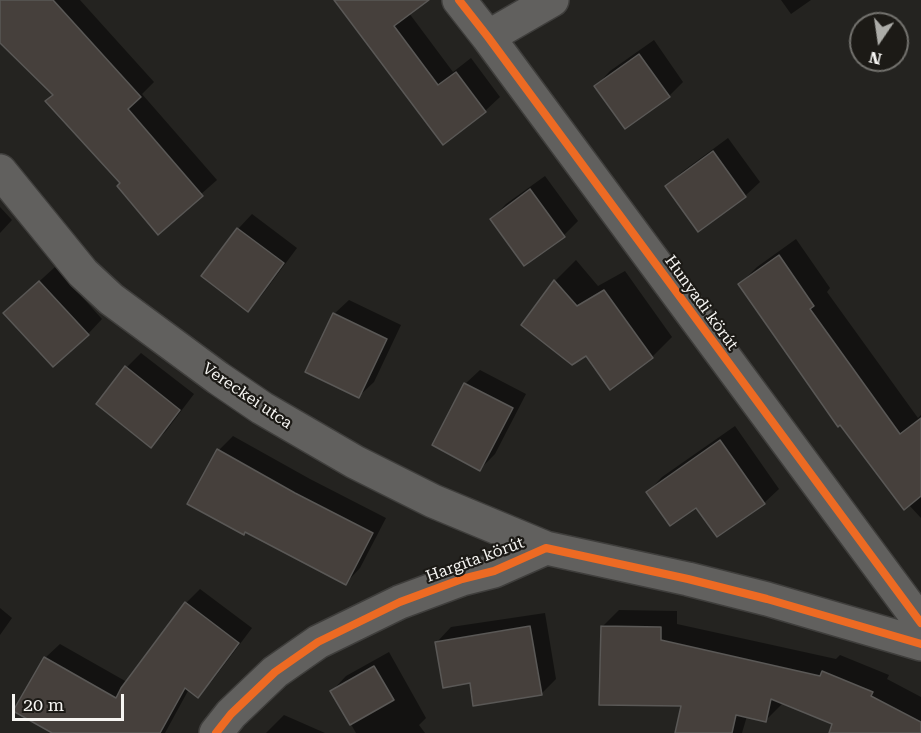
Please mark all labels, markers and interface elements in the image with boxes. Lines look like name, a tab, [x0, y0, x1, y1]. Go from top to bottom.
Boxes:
north arrow	[849, 12, 909, 72]
text: N	[867, 47, 883, 69]
street label: Hunyadi körút	[660, 252, 742, 354]
street label: Vereckei utca	[198, 359, 296, 433]
street label: Hargita körút	[423, 533, 527, 587]
scale bar	[15, 682, 128, 720]
text: 20 m	[23, 694, 64, 715]

